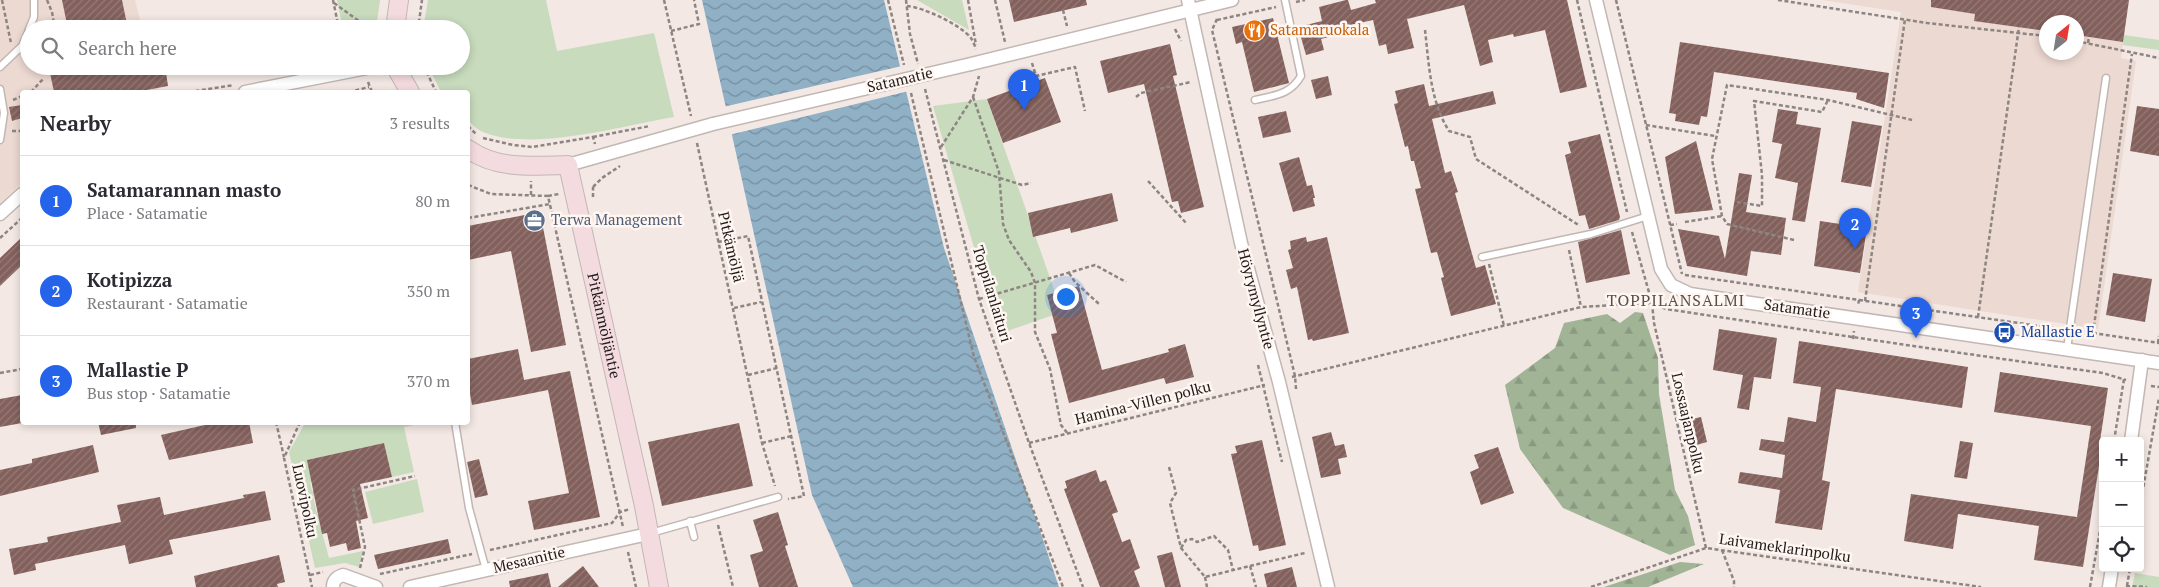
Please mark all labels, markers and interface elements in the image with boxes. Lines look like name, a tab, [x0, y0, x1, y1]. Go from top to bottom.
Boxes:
north arrow	[2039, 15, 2084, 60]
restaurant icon: Satamaruokala	[1242, 18, 1266, 42]
place label: Satamaruokala	[1270, 19, 1370, 39]
search box	[20, 20, 470, 75]
icon: search	[38, 34, 66, 62]
text: Search here	[78, 35, 177, 60]
street label: Satamatie	[865, 62, 935, 96]
pin: 1	[1008, 69, 1040, 110]
text: Nearby	[40, 109, 111, 137]
text: 3 results	[390, 112, 450, 134]
text: Satamarannan masto	[87, 177, 281, 202]
text: 1	[51, 190, 61, 212]
text: 80 m	[415, 190, 450, 212]
text: Place · Satamatie	[87, 202, 208, 224]
office icon: Terwa Management	[523, 208, 547, 232]
pin: 2	[1839, 208, 1871, 249]
place label: Terwa Management	[551, 209, 683, 229]
street label: Pitkämöljä	[714, 209, 750, 285]
street label: Toppilanlaituri	[969, 243, 1017, 345]
street label: Höyrymyllyntie	[1234, 246, 1280, 351]
text: Kotipizza	[87, 267, 172, 292]
street label: Pitkänmöljäntie	[583, 271, 626, 380]
text: 2	[51, 280, 61, 302]
text: 350 m	[407, 280, 450, 302]
your location	[1053, 284, 1079, 310]
district label: TOPPILANSALMI	[1607, 289, 1745, 311]
text: Restaurant · Satamatie	[87, 292, 248, 314]
street label: Satamatie	[1763, 293, 1832, 323]
pin: 3	[1900, 297, 1932, 338]
bus stop icon: Mallastie E	[1993, 320, 2017, 344]
place label: Mallastie E	[2021, 321, 2095, 341]
text: Mallastie P	[87, 357, 188, 382]
text: 3	[51, 370, 61, 392]
text: 370 m	[407, 370, 450, 392]
street label: Lossaajanpolku	[1668, 370, 1710, 476]
street label: Hamina-Villen polku	[1073, 375, 1213, 429]
text: Bus stop · Satamatie	[87, 382, 231, 404]
map controls	[2099, 437, 2144, 572]
button: +	[2099, 437, 2144, 482]
street label: Luovipolku	[288, 462, 324, 540]
button: −	[2099, 482, 2144, 527]
button: locate	[2099, 527, 2144, 572]
street label: Laivameklarinpolku	[1718, 528, 1853, 566]
street label: Mesaanitie	[491, 541, 567, 577]

